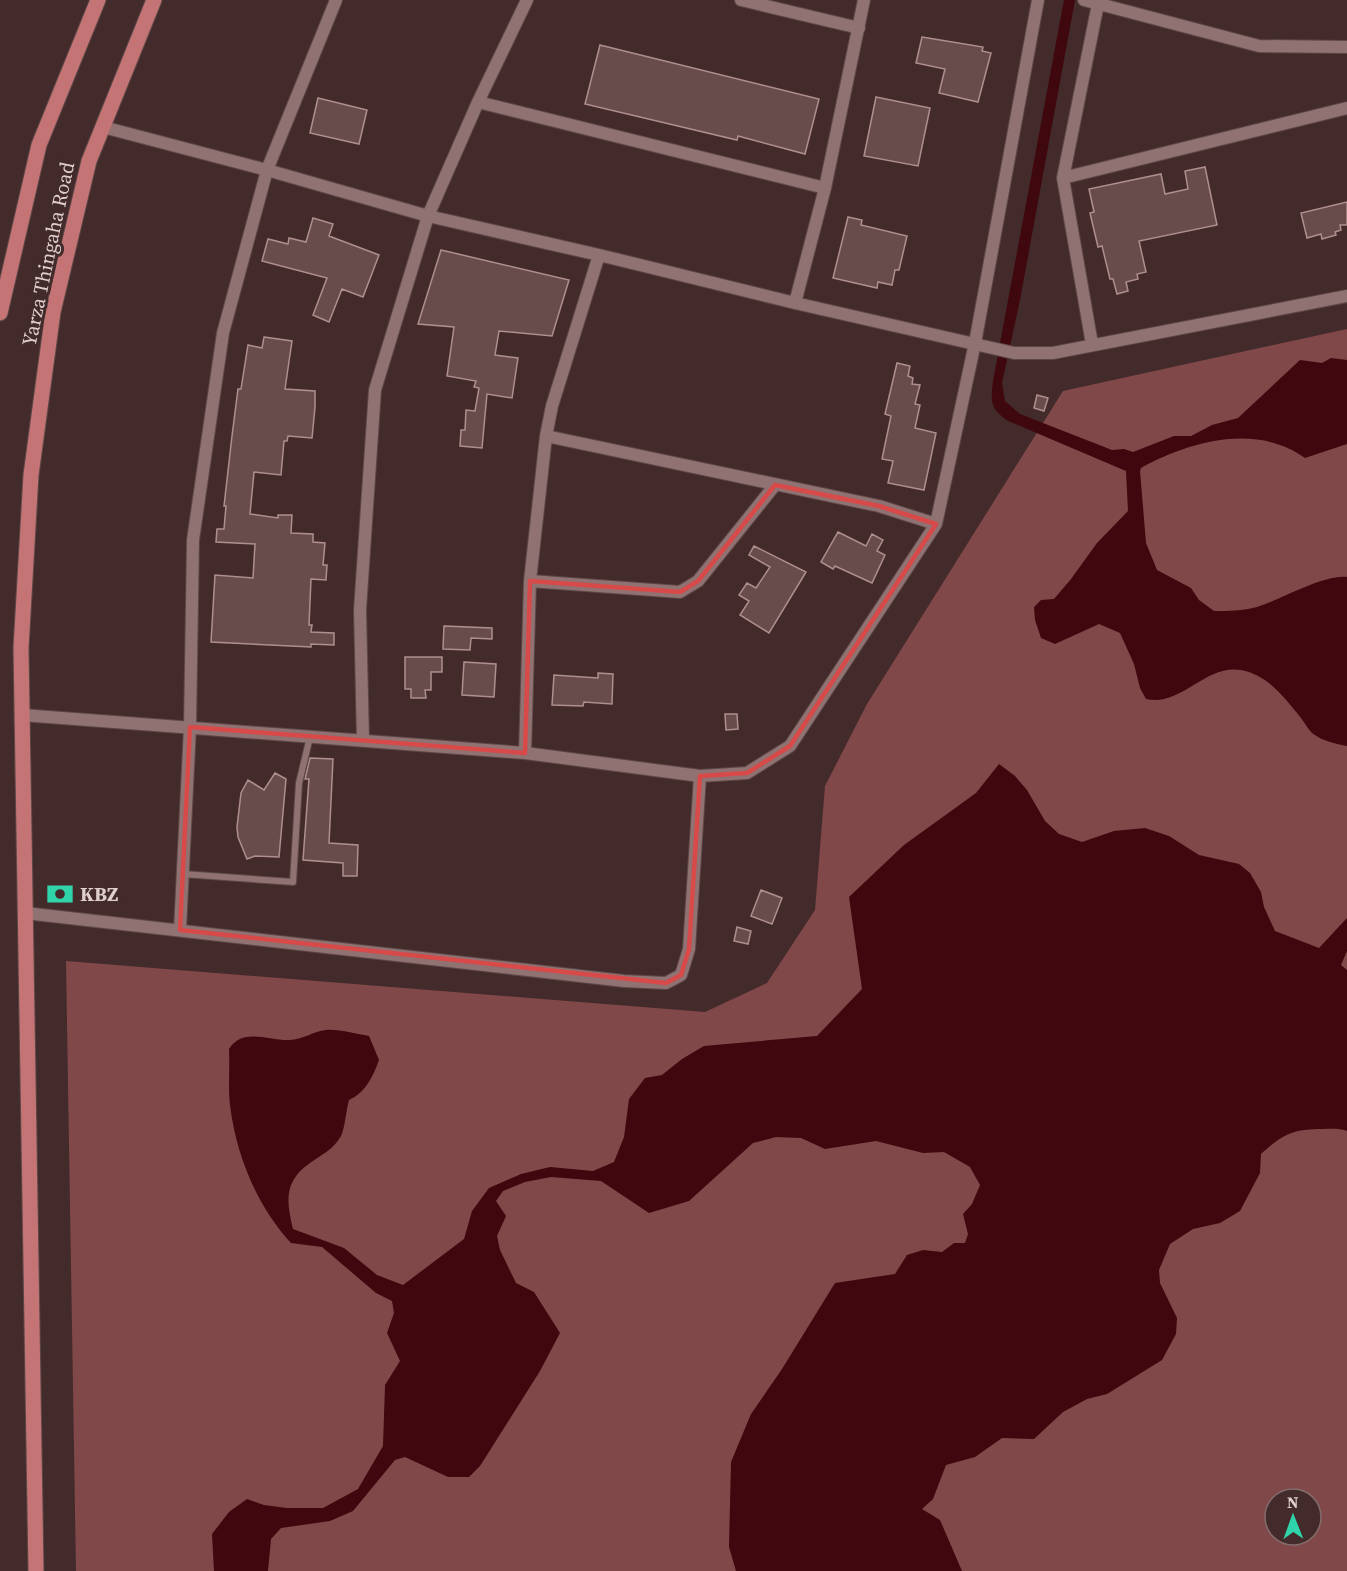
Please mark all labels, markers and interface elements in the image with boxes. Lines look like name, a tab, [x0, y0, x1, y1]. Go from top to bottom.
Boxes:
street label: Yarza Thingaha Road	[15, 159, 81, 349]
bank icon: KBZ	[45, 879, 75, 909]
place label: KBZ	[80, 880, 118, 908]
north arrow	[1263, 1487, 1323, 1547]
text: N	[1287, 1491, 1299, 1513]

